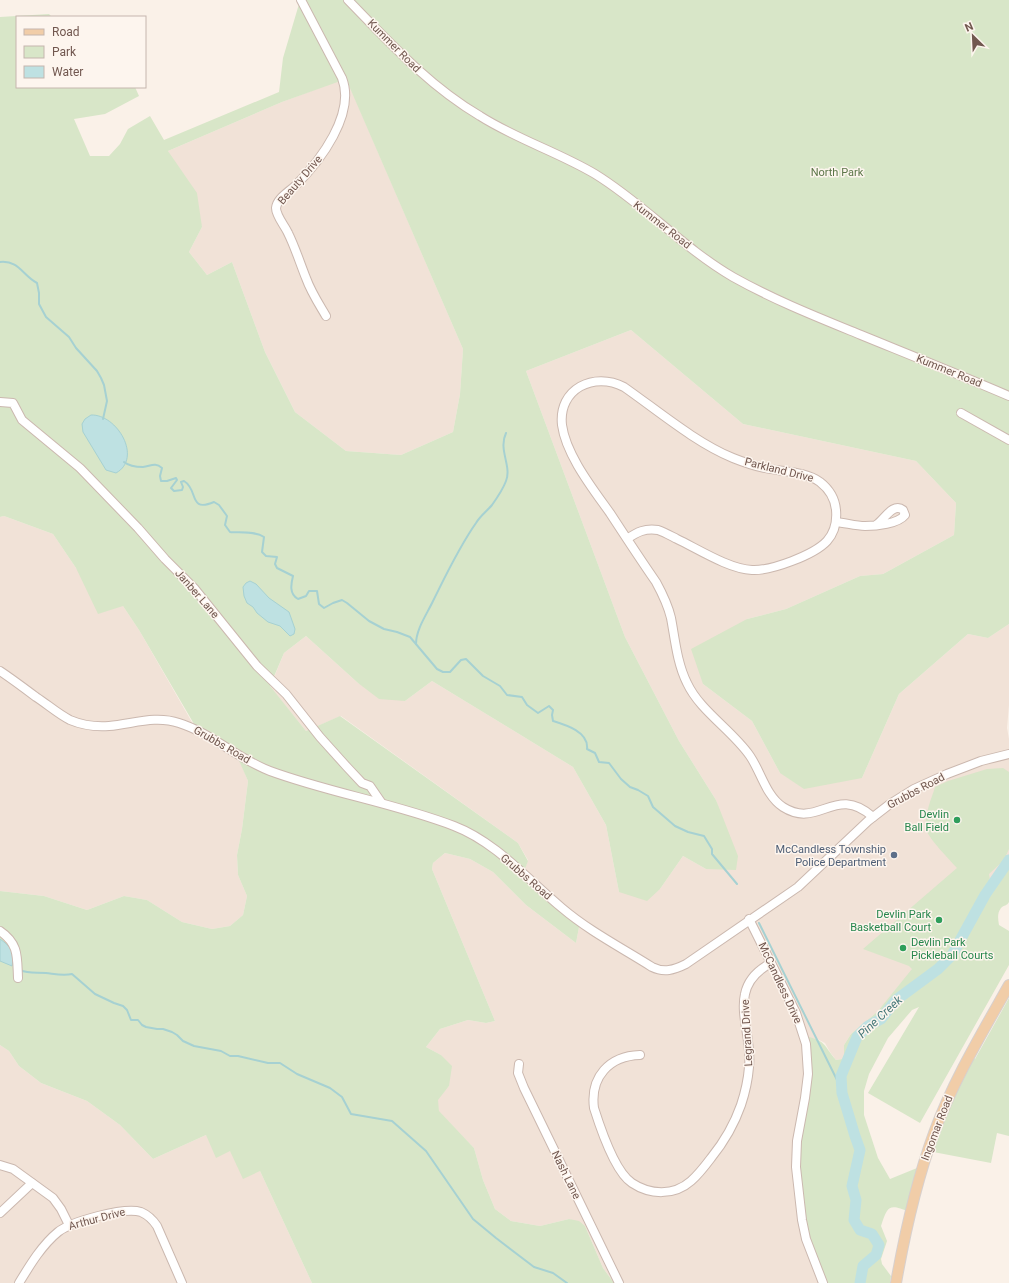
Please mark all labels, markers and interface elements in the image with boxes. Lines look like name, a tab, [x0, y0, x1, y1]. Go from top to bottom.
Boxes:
legend	[16, 16, 146, 88]
north arrow	[953, 16, 993, 56]
street label: Kummer Road	[365, 17, 423, 75]
text: N	[963, 20, 976, 35]
text: Road	[52, 25, 80, 39]
text: Park	[52, 45, 77, 59]
text: Water	[52, 65, 83, 79]
street label: Beauty Drive	[275, 153, 325, 207]
park label: North Park	[811, 166, 864, 179]
street label: Kummer Road	[631, 198, 693, 252]
street label: Kummer Road	[914, 352, 984, 390]
street label: Parkland Drive	[743, 455, 815, 485]
street label: Janber Lane	[172, 567, 222, 621]
street label: Grubbs Road	[191, 724, 253, 766]
street label: Grubbs Road	[885, 770, 947, 812]
place label: Devlin Ball Field	[905, 808, 949, 834]
marker: Devlin Ball Field	[952, 815, 962, 825]
place label: McCandless Township Police Department	[776, 843, 886, 869]
marker: McCandless Township Police Department	[889, 850, 899, 860]
street label: Grubbs Road	[498, 851, 554, 903]
place label: Devlin Park Basketball Court	[850, 908, 931, 934]
marker: Devlin Park Basketball Court	[934, 915, 944, 925]
place label: Devlin Park Pickleball Courts	[911, 936, 994, 962]
street label: McCandless Drive	[755, 940, 805, 1026]
marker: Devlin Park Pickleball Courts	[898, 943, 908, 953]
water label: Pine Creek	[855, 992, 906, 1041]
street label: Legrand Drive	[739, 999, 755, 1067]
street label: Ingomar Road	[919, 1094, 955, 1162]
street label: Nash Lane	[549, 1149, 583, 1201]
street label: Arthur Drive	[67, 1205, 127, 1233]

